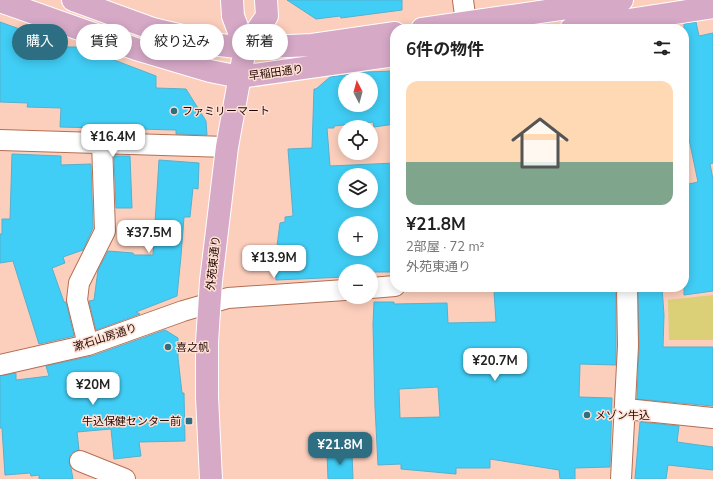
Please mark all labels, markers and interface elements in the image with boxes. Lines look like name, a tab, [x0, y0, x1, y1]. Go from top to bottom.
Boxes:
chip: 購入	[12, 24, 68, 60]
chip: 賃貸	[76, 24, 132, 60]
chip: 絞り込み	[140, 24, 224, 60]
chip: 新着	[232, 24, 288, 60]
icon: filters	[651, 37, 673, 59]
text: 6件の物件	[406, 38, 484, 61]
street label: 早稲田通り	[248, 61, 304, 84]
north arrow	[338, 72, 378, 112]
map controls	[338, 72, 378, 304]
place label: ファミリーマート	[182, 104, 270, 119]
marker: ファミリーマート	[169, 106, 179, 116]
icon: home	[504, 107, 576, 179]
button: locate	[338, 120, 378, 160]
pin: ¥16.4M	[80, 124, 146, 158]
text: ¥16.4M	[90, 128, 136, 146]
button: layers	[338, 168, 378, 208]
text: ¥21.8M	[406, 213, 466, 236]
button: +	[338, 216, 378, 256]
pin: ¥37.5M	[116, 220, 182, 254]
text: ¥37.5M	[126, 224, 172, 242]
street label: 外苑東通り	[203, 235, 224, 291]
text: 2部屋 · 72 m²	[406, 238, 484, 256]
pin: ¥13.9M	[241, 245, 307, 279]
text: ¥13.9M	[251, 249, 297, 267]
text: 外苑東通り	[406, 258, 471, 276]
button: −	[338, 264, 378, 304]
street label: 漱石山房通り	[71, 320, 139, 355]
place label: 喜之帆	[176, 340, 209, 355]
marker: 喜之帆	[163, 342, 173, 352]
pin: ¥20.7M	[462, 348, 528, 382]
text: ¥20.7M	[472, 352, 518, 370]
pin: ¥20M	[69, 372, 117, 406]
text: ¥20M	[76, 376, 110, 394]
place label: メゾン牛込	[595, 408, 650, 423]
marker: メゾン牛込	[582, 410, 592, 420]
place label: 牛込保健センター前	[82, 414, 181, 429]
marker: 牛込保健センター前	[184, 416, 194, 426]
pin: ¥21.8M	[307, 432, 373, 466]
text: ¥21.8M	[317, 436, 363, 454]

